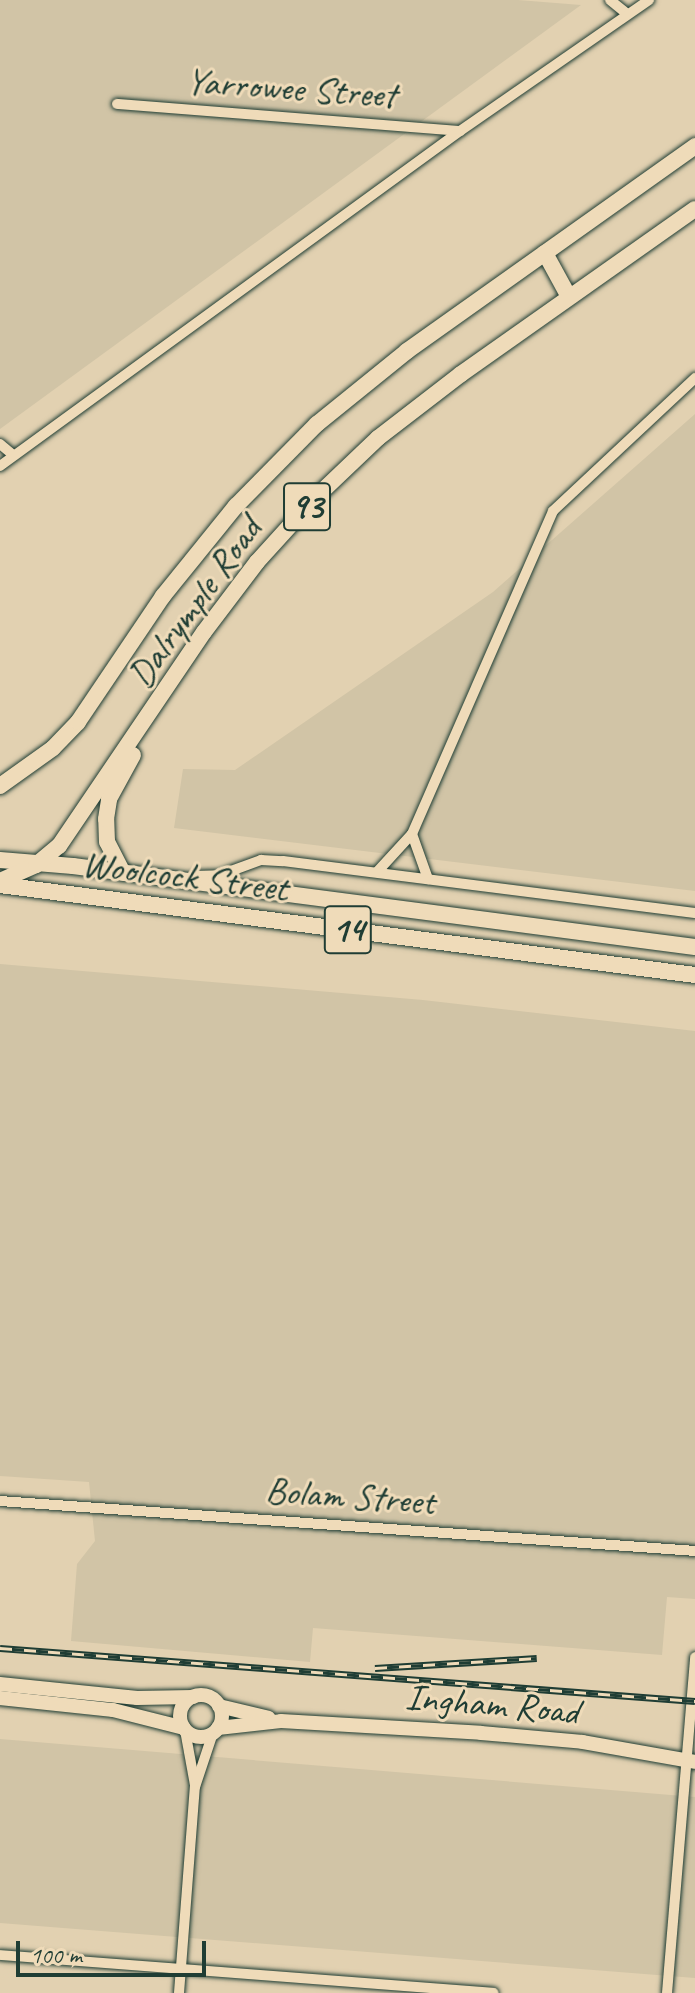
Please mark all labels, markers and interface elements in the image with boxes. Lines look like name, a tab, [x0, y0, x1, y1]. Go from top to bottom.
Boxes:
street label: Yarrowee Street	[185, 58, 397, 118]
road number: 93	[283, 475, 331, 539]
street label: Dalrymple Road	[117, 508, 271, 696]
street label: Woolcock Street	[79, 841, 291, 911]
road number: 14	[322, 898, 374, 962]
street label: Bolam Street	[264, 1467, 436, 1525]
street label: Ingham Road	[404, 1674, 580, 1734]
scale bar	[20, 1925, 210, 1975]
text: 100 m	[30, 1940, 82, 1970]

